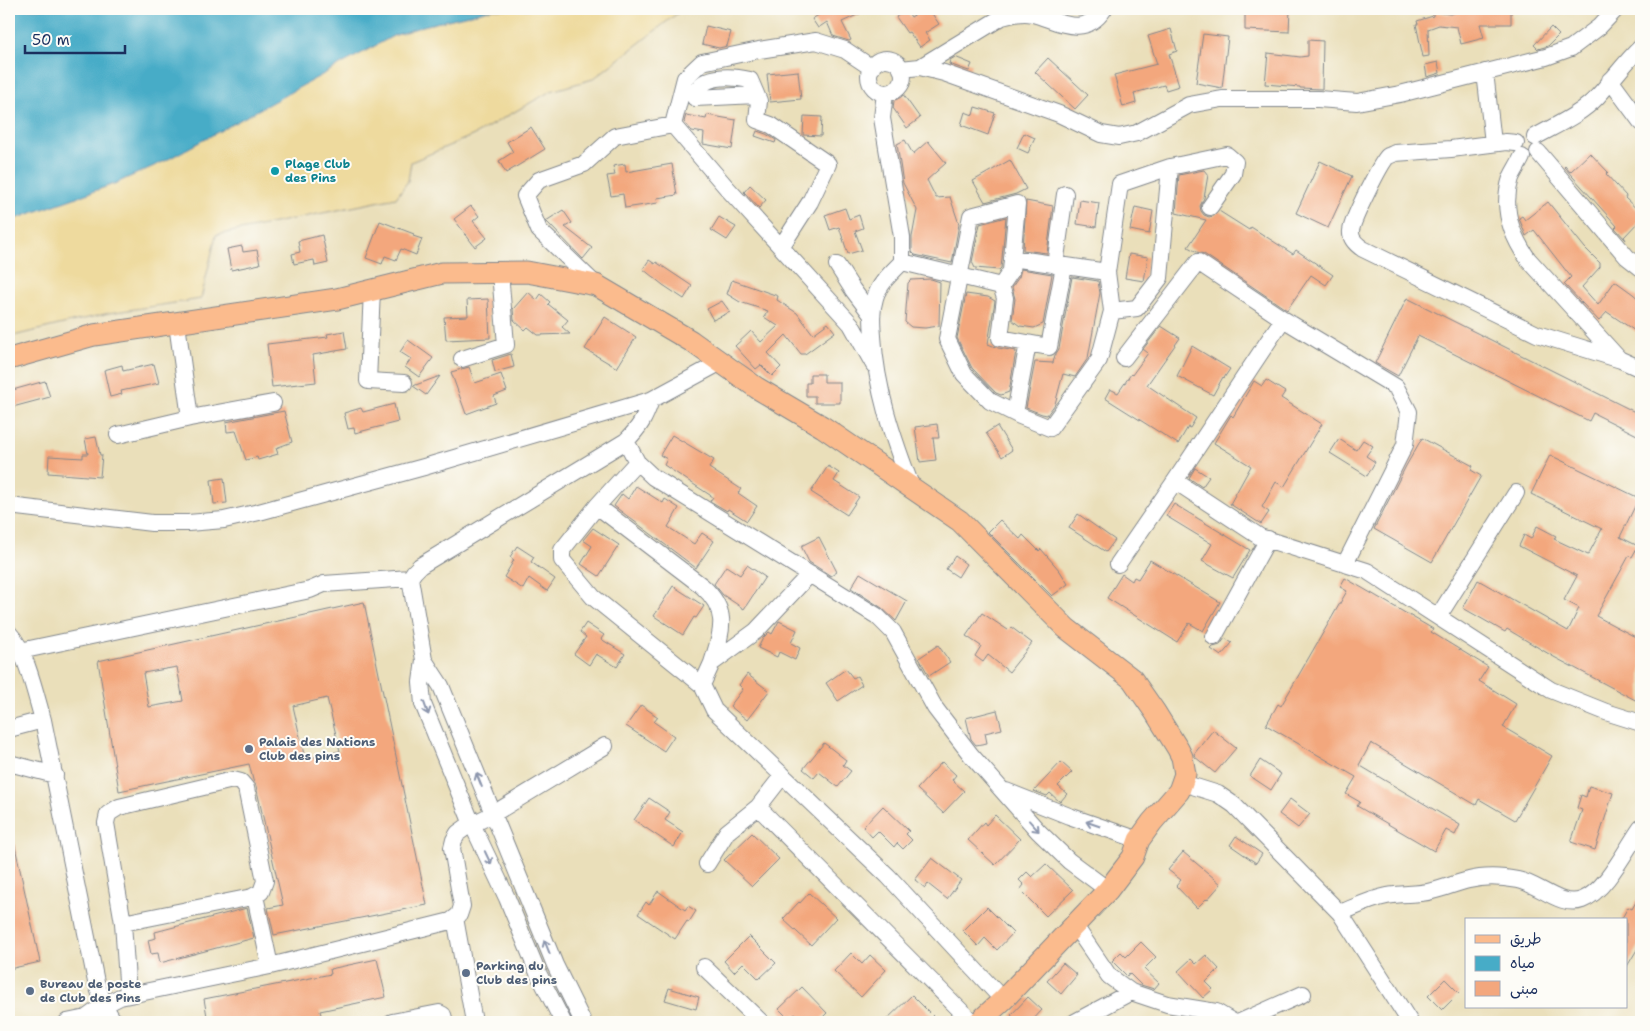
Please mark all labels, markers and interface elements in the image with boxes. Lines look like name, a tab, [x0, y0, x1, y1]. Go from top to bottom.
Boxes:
scale bar	[25, 22, 125, 54]
text: 50 m	[32, 30, 70, 50]
place label: Plage Club des Pins	[285, 156, 350, 186]
marker: Plage Club des Pins	[269, 165, 281, 177]
one-way arrow	[422, 700, 431, 715]
place label: Palais des Nations Club des pins	[259, 734, 375, 764]
marker: Palais des Nations Club des pins	[243, 743, 255, 755]
one-way arrow	[474, 773, 483, 788]
one-way arrow	[1028, 819, 1039, 832]
one-way arrow	[1085, 819, 1101, 828]
one-way arrow	[484, 850, 494, 865]
legend	[1465, 918, 1628, 1008]
text: طريق	[1510, 929, 1542, 949]
one-way arrow	[542, 939, 551, 954]
text: مياه	[1510, 953, 1535, 973]
place label: Parking du Club des pins	[476, 958, 557, 988]
marker: Parking du Club des pins	[460, 967, 472, 979]
place label: Bureau de poste de Club des Pins	[40, 976, 141, 1006]
text: مبنى	[1510, 979, 1538, 999]
marker: Bureau de poste de Club des Pins	[24, 985, 36, 997]

